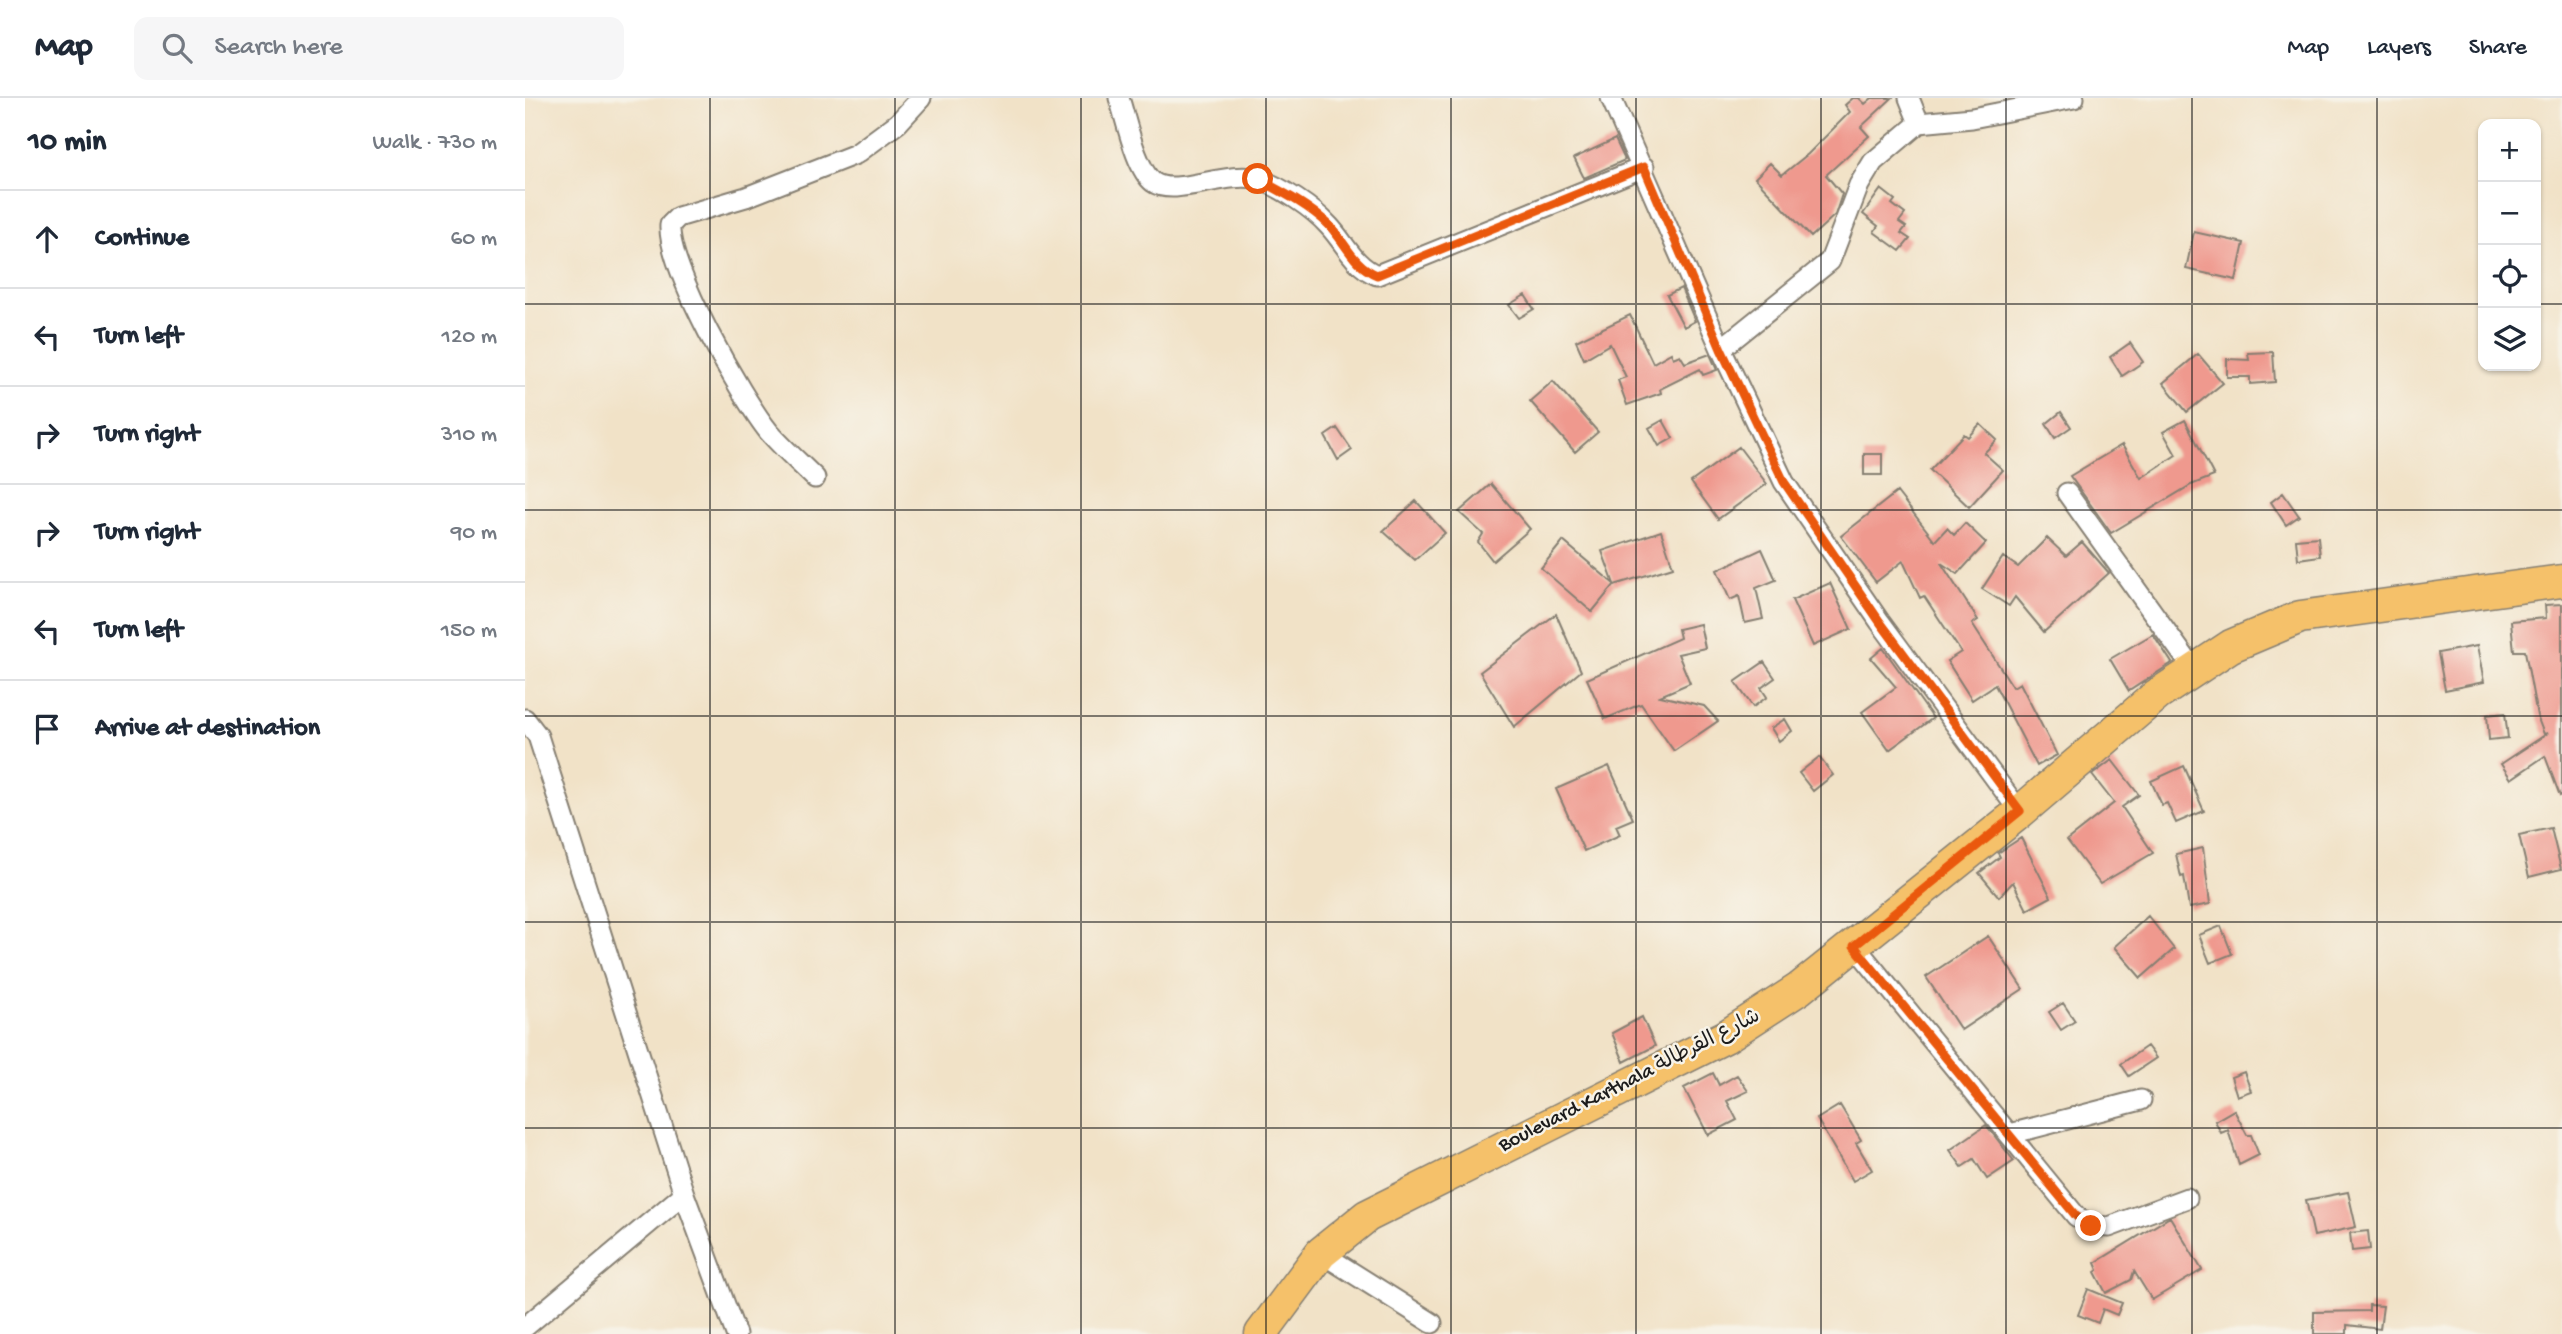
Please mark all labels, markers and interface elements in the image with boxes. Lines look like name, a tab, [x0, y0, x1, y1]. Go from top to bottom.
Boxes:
search box	[134, 17, 624, 80]
text: Map	[35, 29, 92, 67]
icon: search	[158, 29, 196, 67]
text: Search here	[214, 33, 343, 64]
text: Map	[2287, 34, 2329, 63]
text: Layers	[2367, 34, 2431, 63]
text: Share	[2469, 34, 2527, 63]
map controls	[2478, 119, 2541, 371]
button: +	[2478, 119, 2541, 182]
text: 10 min	[28, 126, 106, 161]
text: Walk · 730 m	[373, 130, 497, 157]
route start	[1242, 163, 1273, 194]
button: −	[2478, 182, 2541, 245]
icon: ahead	[28, 220, 66, 258]
text: Continue	[95, 224, 189, 255]
text: 60 m	[451, 226, 497, 253]
button: locate	[2478, 245, 2541, 308]
button: layers	[2478, 308, 2541, 371]
icon: left	[28, 318, 66, 356]
text: Turn left	[95, 322, 183, 353]
text: 120 m	[442, 324, 497, 351]
icon: right	[28, 416, 66, 454]
text: Turn right	[95, 420, 199, 451]
text: 310 m	[441, 422, 497, 449]
icon: right	[28, 514, 66, 552]
text: Turn right	[95, 518, 199, 549]
text: 90 m	[451, 520, 497, 547]
icon: left	[28, 612, 66, 650]
text: Turn left	[95, 616, 183, 647]
text: 150 m	[441, 618, 497, 645]
icon: arrive	[28, 710, 66, 748]
text: Arrive at destination	[95, 714, 320, 745]
street label: Boulevard Karthala شارع القرطالة	[1494, 1005, 1765, 1160]
route end	[2075, 1210, 2106, 1241]

